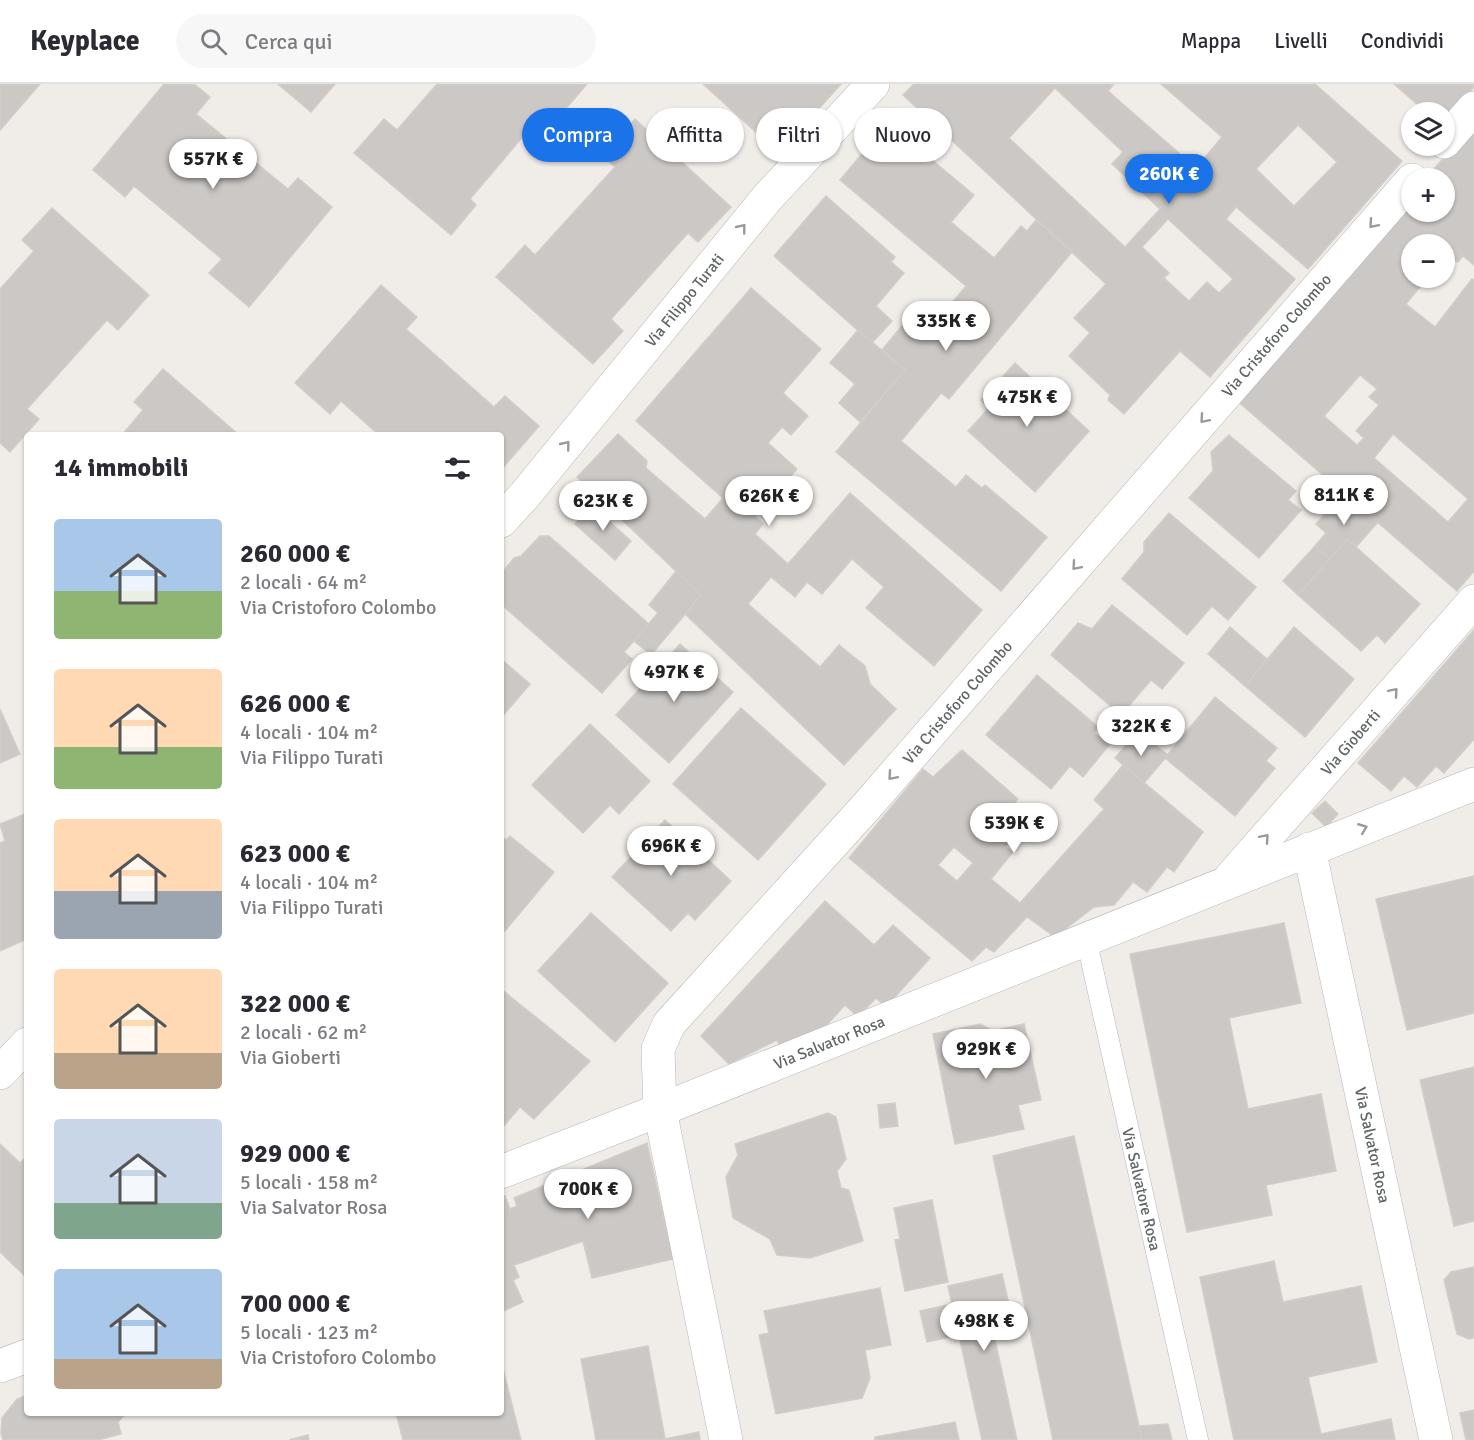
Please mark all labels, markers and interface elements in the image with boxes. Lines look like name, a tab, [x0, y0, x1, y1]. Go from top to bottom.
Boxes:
search box	[176, 14, 596, 68]
text: Keyplace	[30, 24, 140, 58]
icon: search	[197, 25, 230, 58]
text: Cerca qui	[245, 28, 333, 55]
text: Mappa	[1181, 28, 1241, 54]
text: Livelli	[1274, 28, 1328, 54]
text: Condividi	[1361, 28, 1444, 54]
map controls	[1401, 102, 1455, 288]
button: layers	[1401, 102, 1455, 156]
chip: Compra	[522, 108, 634, 162]
chip: Affitta	[646, 108, 744, 162]
chip: Filtri	[756, 108, 842, 162]
chip: Nuovo	[854, 108, 952, 162]
pin: 557K €	[164, 139, 262, 190]
text: 557K €	[183, 146, 243, 171]
pin: 260K €	[1120, 154, 1218, 205]
text: 260K €	[1139, 161, 1199, 186]
button: +	[1401, 168, 1455, 222]
one-way arrow	[1369, 217, 1380, 228]
one-way arrow	[735, 224, 746, 235]
button: −	[1401, 234, 1455, 288]
street label: Via Filippo Turati	[641, 250, 729, 351]
street label: Via Cristoforo Colombo	[1218, 270, 1336, 402]
pin: 335K €	[897, 301, 995, 352]
text: 335K €	[916, 308, 976, 333]
pin: 475K €	[978, 377, 1076, 428]
text: 475K €	[997, 384, 1057, 409]
one-way arrow	[1200, 412, 1211, 423]
one-way arrow	[558, 440, 569, 451]
text: 14 immobili	[54, 452, 188, 484]
icon: filters	[441, 452, 474, 485]
pin: 811K €	[1295, 475, 1393, 526]
pin: 626K €	[720, 476, 818, 527]
pin: 623K €	[554, 481, 652, 532]
text: 811K €	[1314, 482, 1374, 507]
text: 626K €	[739, 483, 799, 508]
text: 623K €	[573, 488, 633, 513]
text: 260 000 €	[240, 538, 350, 570]
icon: home	[102, 543, 174, 615]
one-way arrow	[1072, 559, 1083, 570]
text: 2 locali · 64 m²	[240, 570, 367, 595]
text: Via Cristoforo Colombo	[240, 595, 437, 620]
street label: Via Cristoforo Colombo	[899, 637, 1017, 769]
pin: 497K €	[625, 652, 723, 703]
text: 497K €	[644, 659, 704, 684]
text: 626 000 €	[240, 688, 350, 720]
one-way arrow	[1387, 688, 1398, 699]
icon: home	[102, 693, 174, 765]
pin: 322K €	[1092, 706, 1190, 757]
street label: Via Gioberti	[1317, 706, 1385, 780]
text: 322K €	[1111, 713, 1171, 738]
text: 4 locali · 104 m²	[240, 720, 378, 745]
text: Via Filippo Turati	[240, 745, 383, 770]
one-way arrow	[889, 769, 900, 780]
pin: 539K €	[965, 803, 1063, 854]
text: 539K €	[984, 810, 1044, 835]
one-way arrow	[1357, 823, 1368, 835]
pin: 696K €	[622, 826, 720, 877]
text: 696K €	[641, 833, 701, 858]
one-way arrow	[1258, 835, 1269, 845]
text: 623 000 €	[240, 838, 350, 870]
icon: home	[102, 843, 174, 915]
text: 4 locali · 104 m²	[240, 870, 378, 895]
text: Via Filippo Turati	[240, 895, 383, 920]
text: 322 000 €	[240, 988, 350, 1020]
icon: home	[102, 993, 174, 1065]
street label: Via Salvator Rosa	[771, 1012, 888, 1074]
text: 2 locali · 62 m²	[240, 1020, 367, 1045]
pin: 929K €	[937, 1029, 1035, 1080]
text: 929K €	[956, 1036, 1016, 1061]
text: Via Gioberti	[240, 1045, 341, 1070]
street label: Via Salvator Rosa	[1350, 1085, 1394, 1205]
street label: Via Salvatore Rosa	[1117, 1126, 1165, 1253]
text: 929 000 €	[240, 1138, 350, 1170]
icon: home	[102, 1143, 174, 1215]
pin: 700K €	[539, 1169, 637, 1220]
text: 5 locali · 158 m²	[240, 1170, 378, 1195]
text: 700K €	[558, 1176, 618, 1201]
text: Via Salvator Rosa	[240, 1195, 387, 1220]
text: 700 000 €	[240, 1288, 350, 1320]
icon: home	[102, 1293, 174, 1365]
pin: 498K €	[935, 1301, 1033, 1352]
text: 498K €	[954, 1308, 1014, 1333]
text: 5 locali · 123 m²	[240, 1320, 378, 1345]
text: Via Cristoforo Colombo	[240, 1345, 437, 1370]

